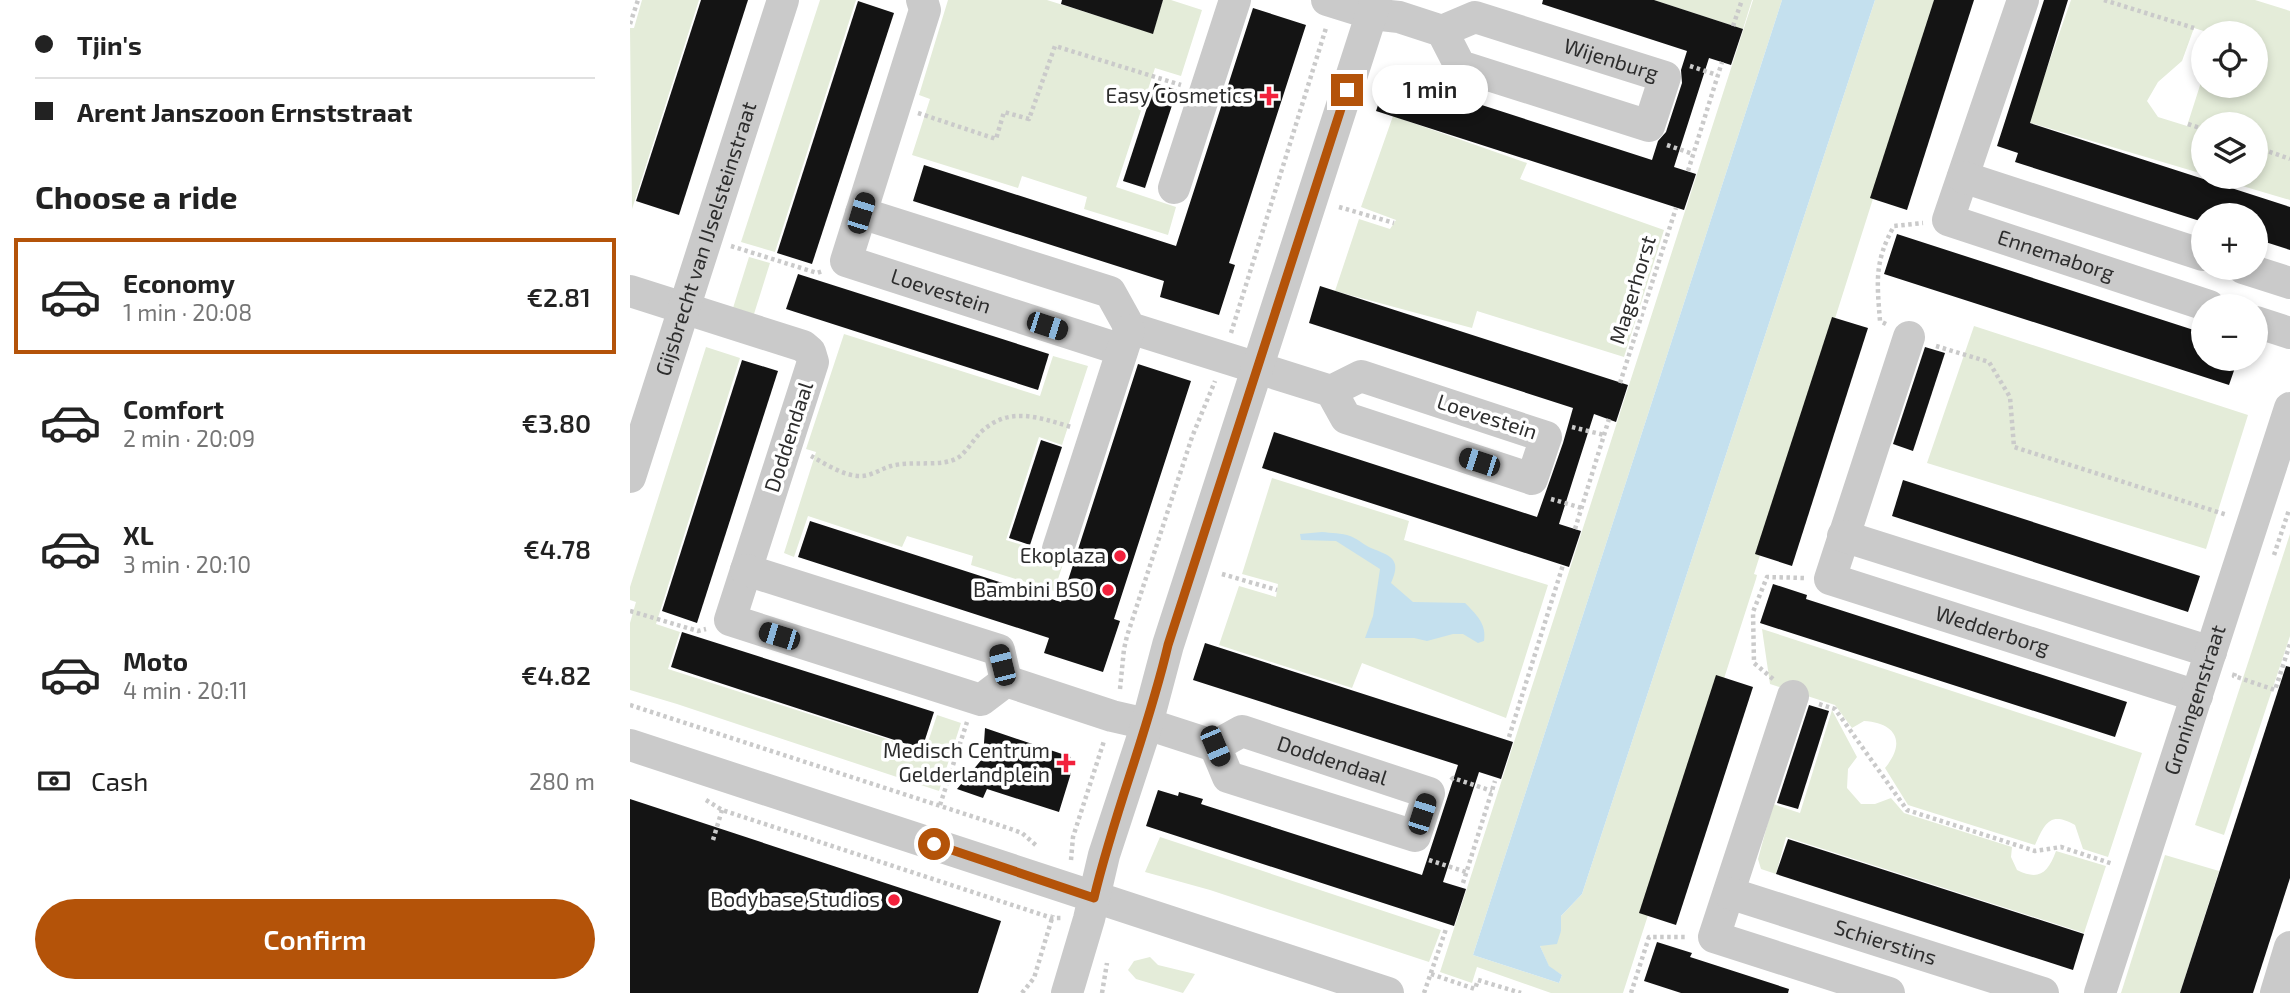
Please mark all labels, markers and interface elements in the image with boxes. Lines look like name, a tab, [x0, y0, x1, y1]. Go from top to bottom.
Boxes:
map controls	[2191, 21, 2268, 371]
button: locate	[2191, 21, 2268, 98]
text: Tjin's	[77, 29, 142, 60]
street label: Wijenburg	[1561, 32, 1662, 85]
callout: 1 min	[1372, 66, 1487, 114]
route end	[1331, 74, 1363, 106]
text: 1 min	[1403, 75, 1457, 103]
place label: Easy Cosmetics	[1105, 82, 1253, 107]
marker: Easy Cosmetics	[1259, 86, 1279, 106]
text: Arent Janszoon Ernststraat	[77, 96, 412, 127]
street label: Gijsbrecht van IJselsteinstraat	[649, 98, 761, 379]
button: layers	[2191, 112, 2268, 189]
text: Choose a ride	[35, 177, 238, 215]
car	[845, 190, 878, 236]
button: +	[2191, 203, 2268, 280]
street label: Ennemaborg	[1995, 223, 2118, 285]
street label: Magerhorst	[1603, 232, 1660, 347]
street label: Loevestein	[888, 262, 994, 318]
icon: car	[39, 265, 102, 328]
text: Economy	[123, 267, 235, 298]
text: €2.81	[526, 281, 591, 312]
button: −	[2191, 294, 2268, 371]
text: 1 min · 20:08	[123, 298, 252, 326]
car	[1024, 310, 1071, 342]
street label: Doddendaal	[758, 377, 817, 495]
street label: Loevestein	[1434, 388, 1541, 443]
icon: car	[39, 391, 102, 454]
text: Comfort	[123, 393, 224, 424]
text: €3.80	[521, 407, 591, 438]
text: 2 min · 20:09	[123, 424, 255, 452]
car	[1456, 446, 1503, 478]
icon: car	[39, 517, 102, 580]
text: XL	[123, 519, 154, 550]
text: €4.78	[523, 533, 591, 564]
place label: Ekoplaza	[1020, 542, 1106, 567]
marker: Ekoplaza	[1112, 548, 1128, 564]
text: 3 min · 20:10	[123, 550, 251, 578]
place label: Bambini BSO	[973, 576, 1094, 601]
marker: Bambini BSO	[1100, 582, 1116, 598]
street label: Wedderborg	[1933, 599, 2053, 659]
car	[756, 620, 803, 652]
street label: Groningenstraat	[2158, 621, 2230, 778]
car	[987, 642, 1018, 688]
icon: car	[39, 643, 102, 706]
text: Moto	[123, 645, 188, 676]
text: €4.82	[521, 659, 591, 690]
text: 4 min · 20:11	[123, 676, 248, 704]
car	[1198, 723, 1233, 769]
street label: Doddendaal	[1274, 730, 1392, 790]
place label: Medisch Centrum Gelderlandplein	[883, 737, 1050, 786]
marker: Medisch Centrum Gelderlandplein	[1056, 753, 1076, 773]
icon: cash	[35, 762, 73, 800]
text: Cash	[91, 765, 148, 796]
text: 280 m	[529, 767, 595, 795]
car	[1406, 791, 1439, 837]
route start	[918, 828, 950, 860]
place label: Bodybase Studios	[710, 886, 880, 911]
marker: Bodybase Studios	[886, 892, 902, 908]
button: Confirm	[35, 899, 595, 979]
street label: Schierstins	[1831, 913, 1940, 969]

